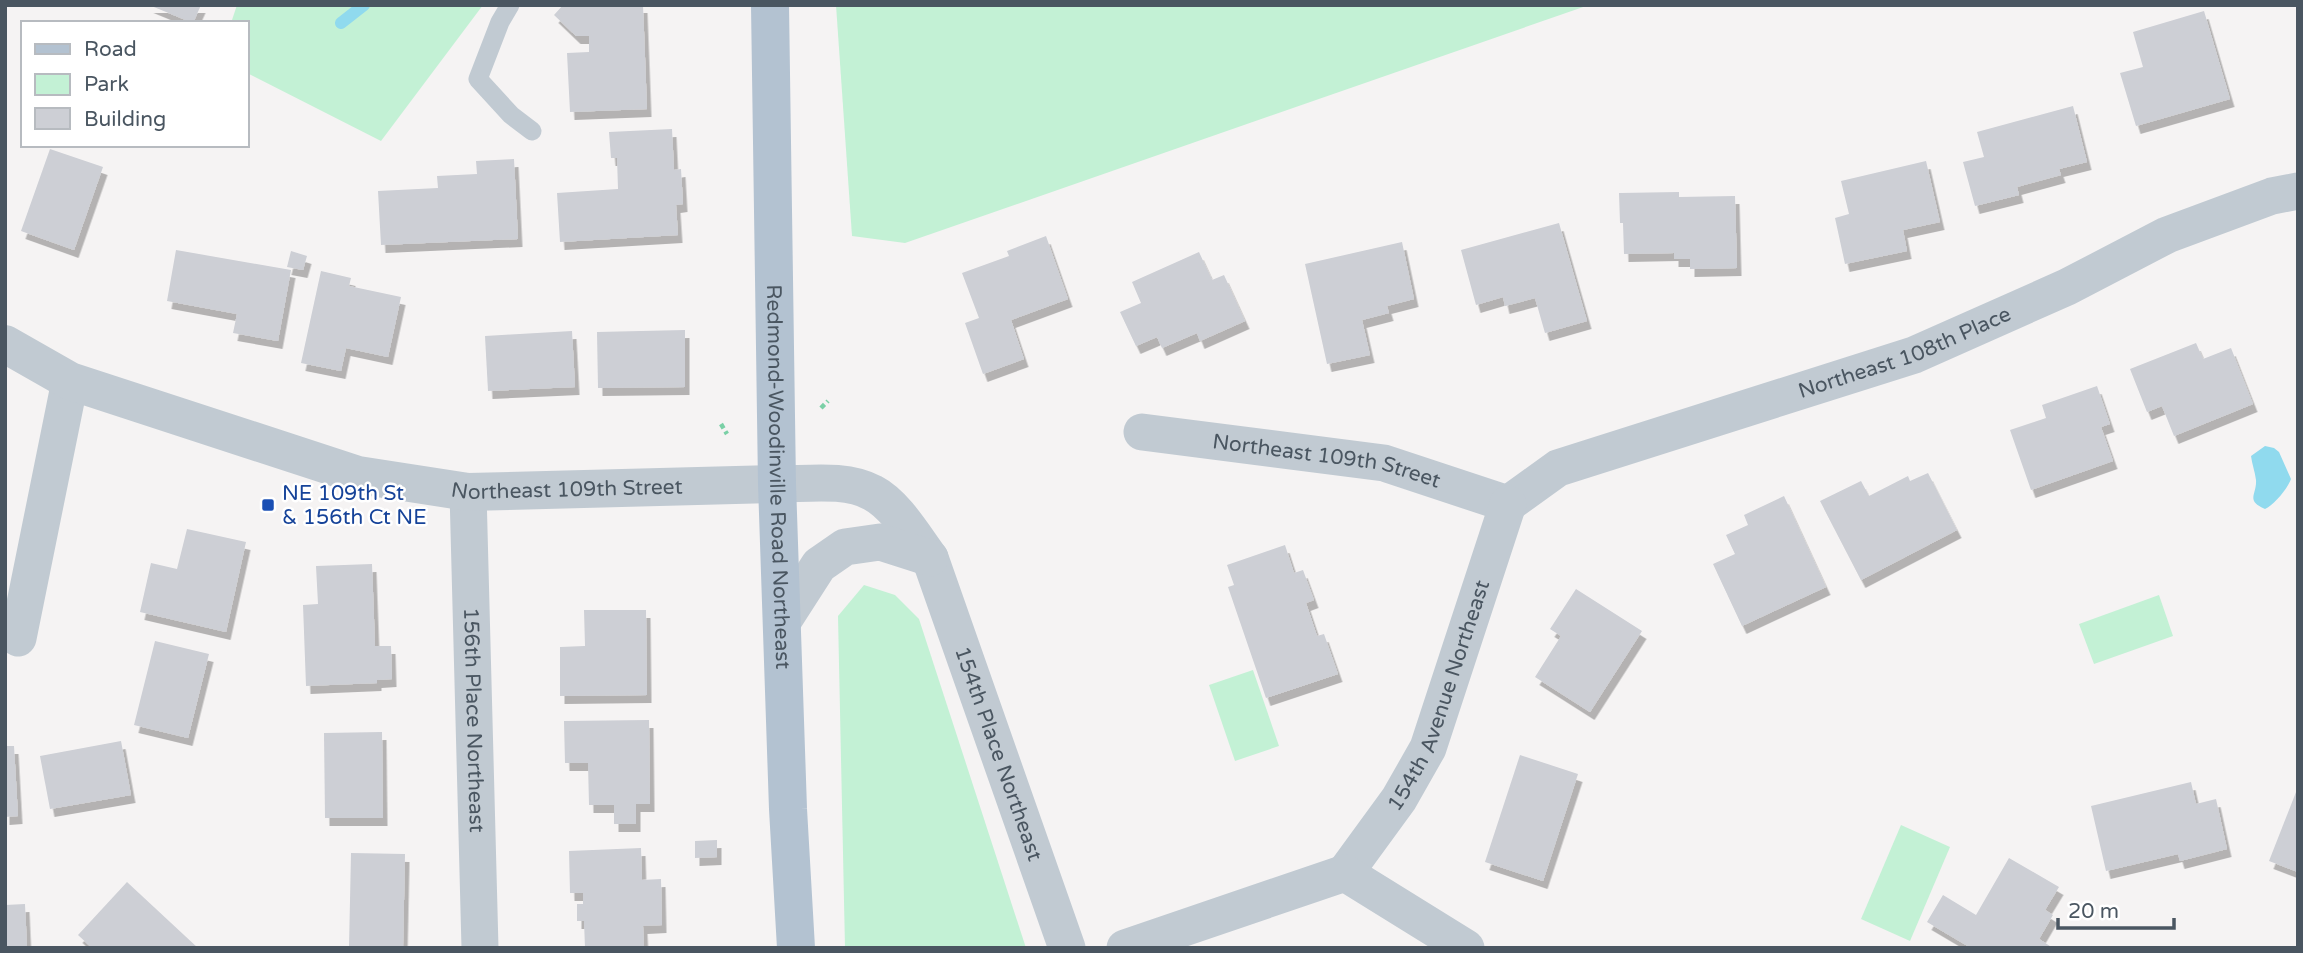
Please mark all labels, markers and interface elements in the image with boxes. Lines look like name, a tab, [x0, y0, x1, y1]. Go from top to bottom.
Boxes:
legend	[21, 21, 248, 147]
text: Road	[84, 37, 137, 62]
text: Park	[84, 72, 129, 97]
text: Building	[84, 107, 166, 132]
street label: Redmond-Woodinville Road Northeast	[761, 284, 795, 670]
street label: Northeast 108th Place	[1795, 302, 2015, 404]
street label: Northeast 109th Street	[1211, 429, 1444, 494]
street label: Northeast 109th Street	[449, 474, 683, 505]
place label: NE 109th St & 156th Ct NE	[282, 481, 427, 530]
marker: NE 109th St & 156th Ct NE	[260, 497, 276, 513]
street label: 154th Avenue Northeast	[1382, 577, 1495, 816]
street label: 156th Place Northeast	[458, 607, 489, 833]
street label: 154th Place Northeast	[949, 643, 1047, 864]
scale bar	[2058, 886, 2174, 930]
text: 20 m	[2068, 899, 2119, 924]

